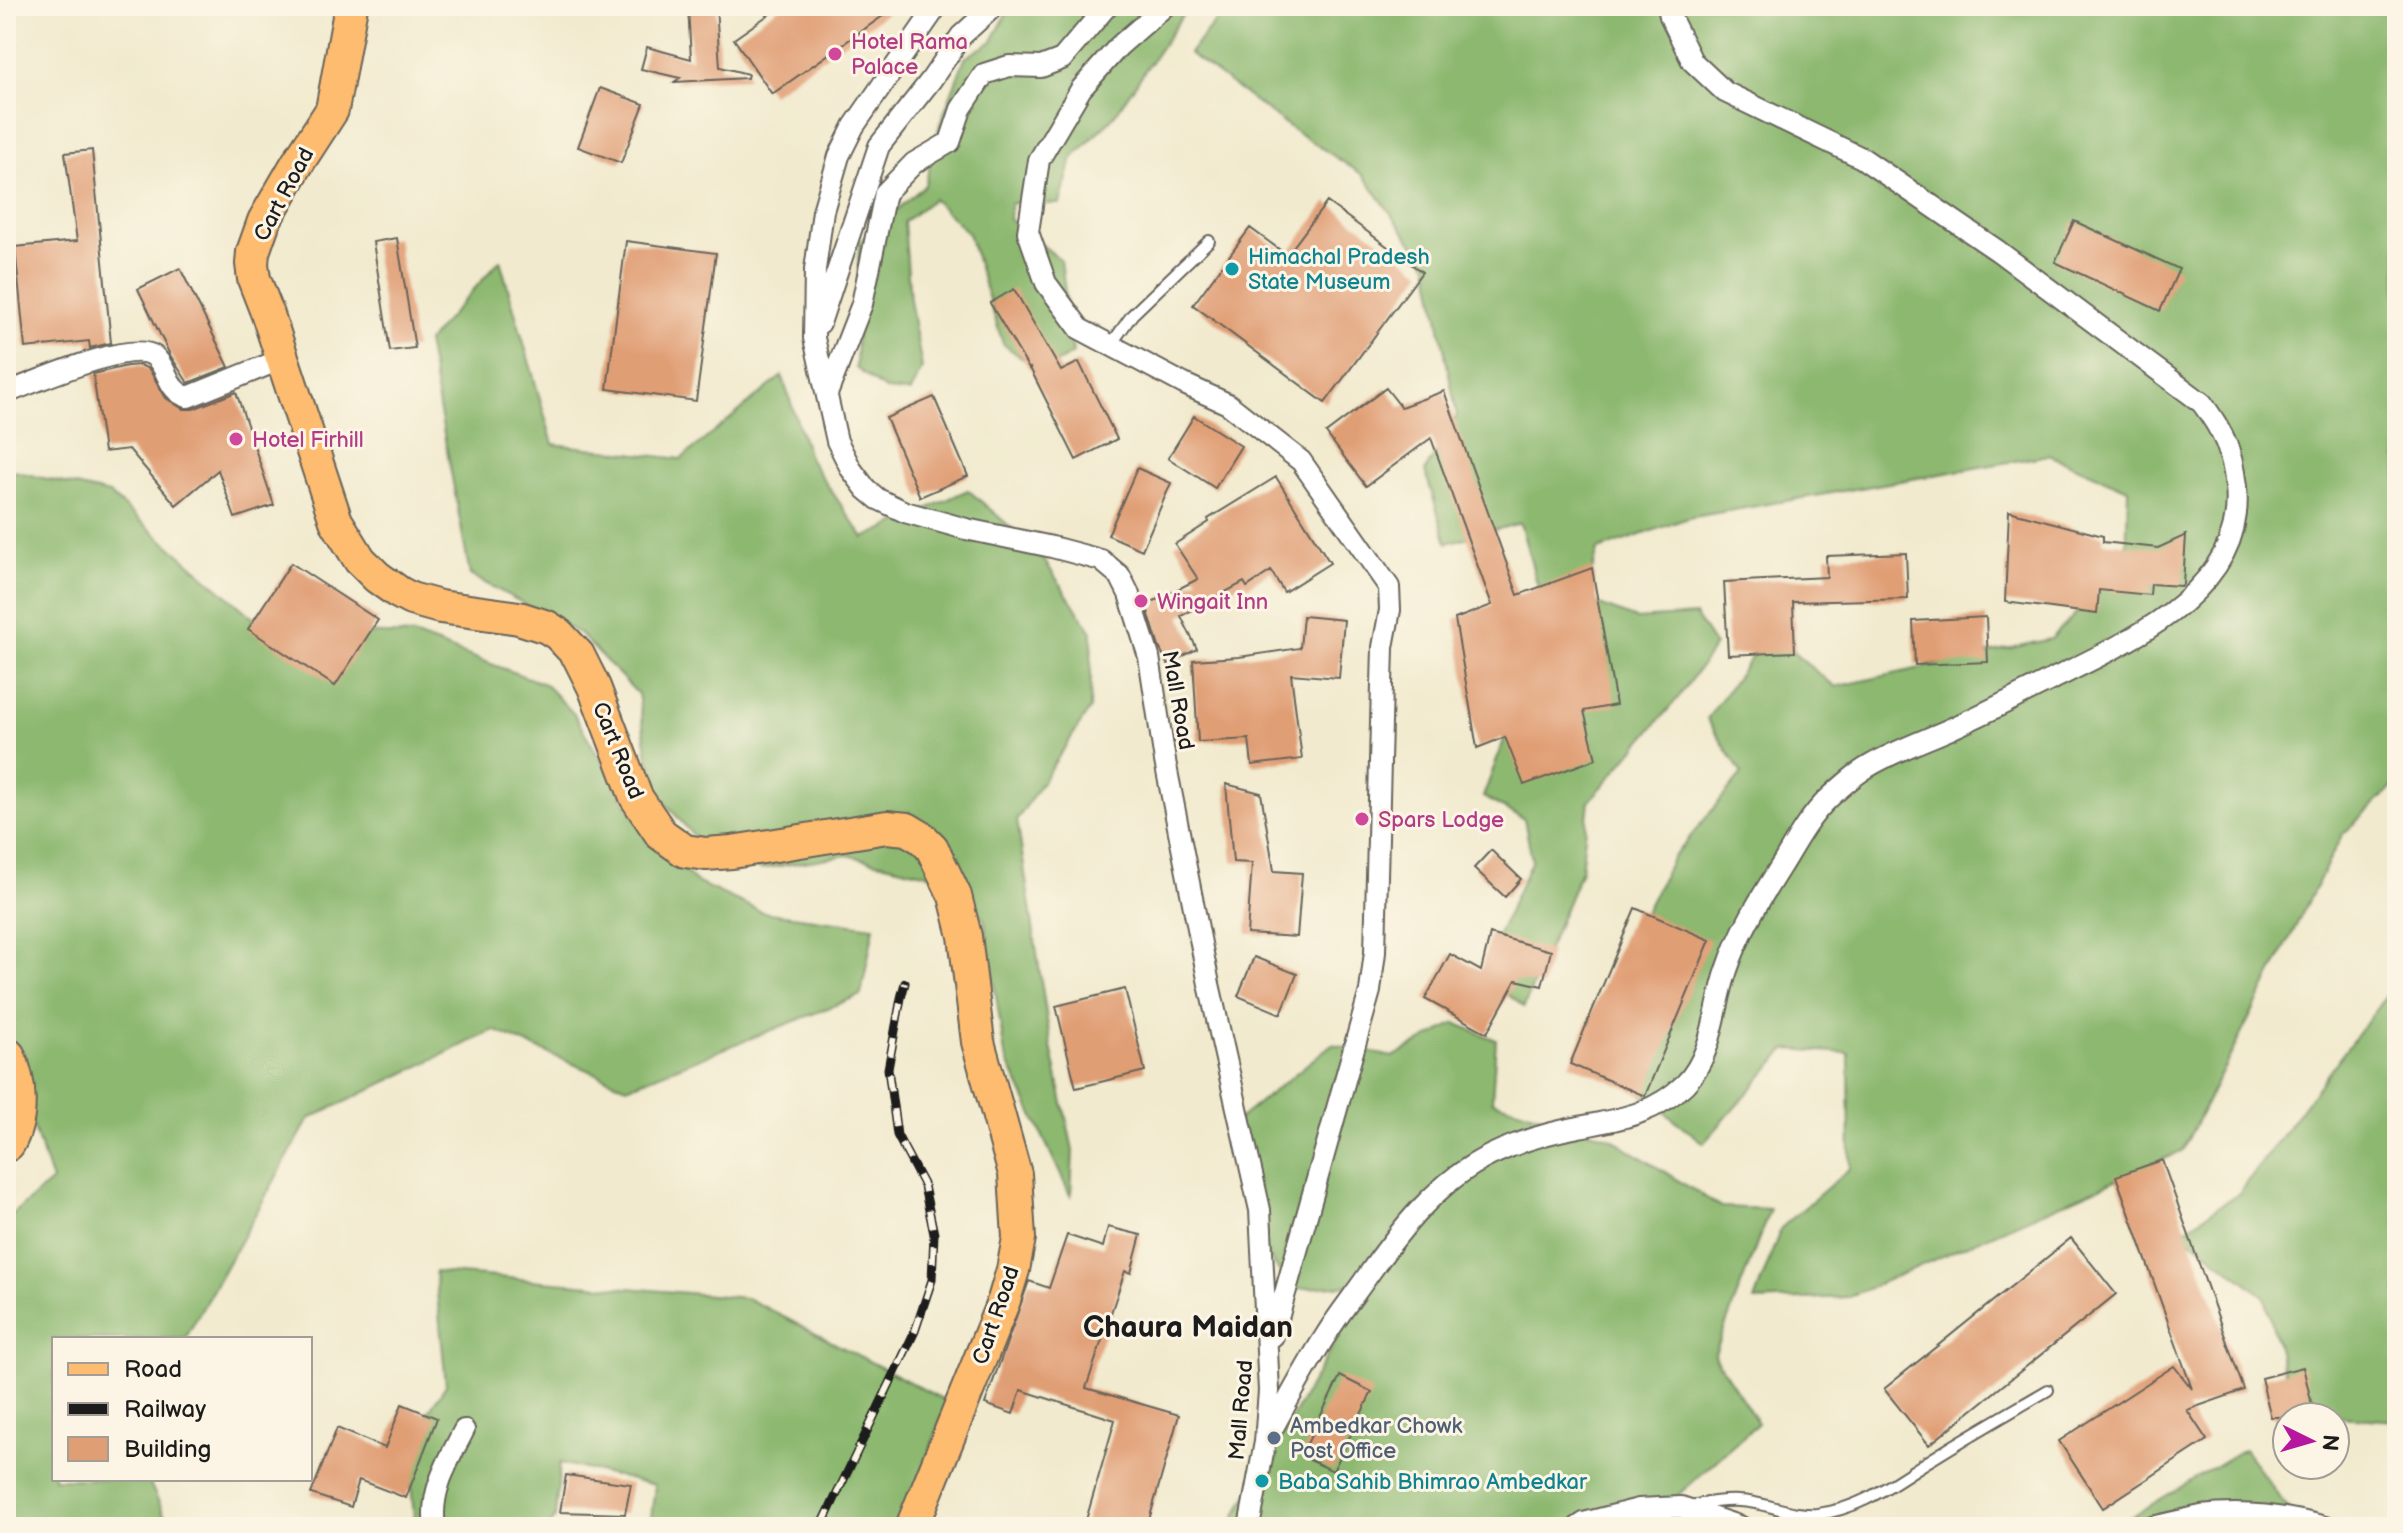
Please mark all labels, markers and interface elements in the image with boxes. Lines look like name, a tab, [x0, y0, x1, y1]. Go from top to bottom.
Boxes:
place label: Hotel Rama Palace	[851, 29, 968, 81]
marker: Hotel Rama Palace	[826, 45, 844, 63]
street label: Cart Road	[248, 143, 320, 246]
place label: Himachal Pradesh State Museum	[1248, 244, 1430, 296]
marker: Himachal Pradesh State Museum	[1223, 260, 1241, 278]
place label: Hotel Firhill	[252, 427, 364, 454]
marker: Hotel Firhill	[227, 430, 245, 448]
place label: Wingait Inn	[1157, 589, 1268, 616]
marker: Wingait Inn	[1132, 592, 1150, 610]
street label: Mall Road	[1156, 648, 1200, 752]
street label: Cart Road	[586, 698, 649, 803]
place label: Spars Lodge	[1378, 807, 1504, 834]
marker: Spars Lodge	[1353, 810, 1371, 828]
street label: Cart Road	[967, 1263, 1026, 1368]
district label: Chaura Maidan	[1083, 1310, 1293, 1346]
legend	[52, 1337, 312, 1481]
text: Road	[124, 1355, 182, 1384]
street label: Mall Road	[1224, 1359, 1259, 1461]
text: Railway	[124, 1395, 206, 1424]
north arrow	[2271, 1401, 2351, 1481]
place label: Ambedkar Chowk Post Office	[1290, 1413, 1463, 1465]
marker: Ambedkar Chowk Post Office	[1265, 1429, 1283, 1447]
text: N	[2315, 1433, 2344, 1452]
text: Building	[124, 1435, 211, 1464]
place label: Baba Sahib Bhimrao Ambedkar	[1278, 1469, 1588, 1496]
marker: Baba Sahib Bhimrao Ambedkar	[1253, 1472, 1271, 1490]

